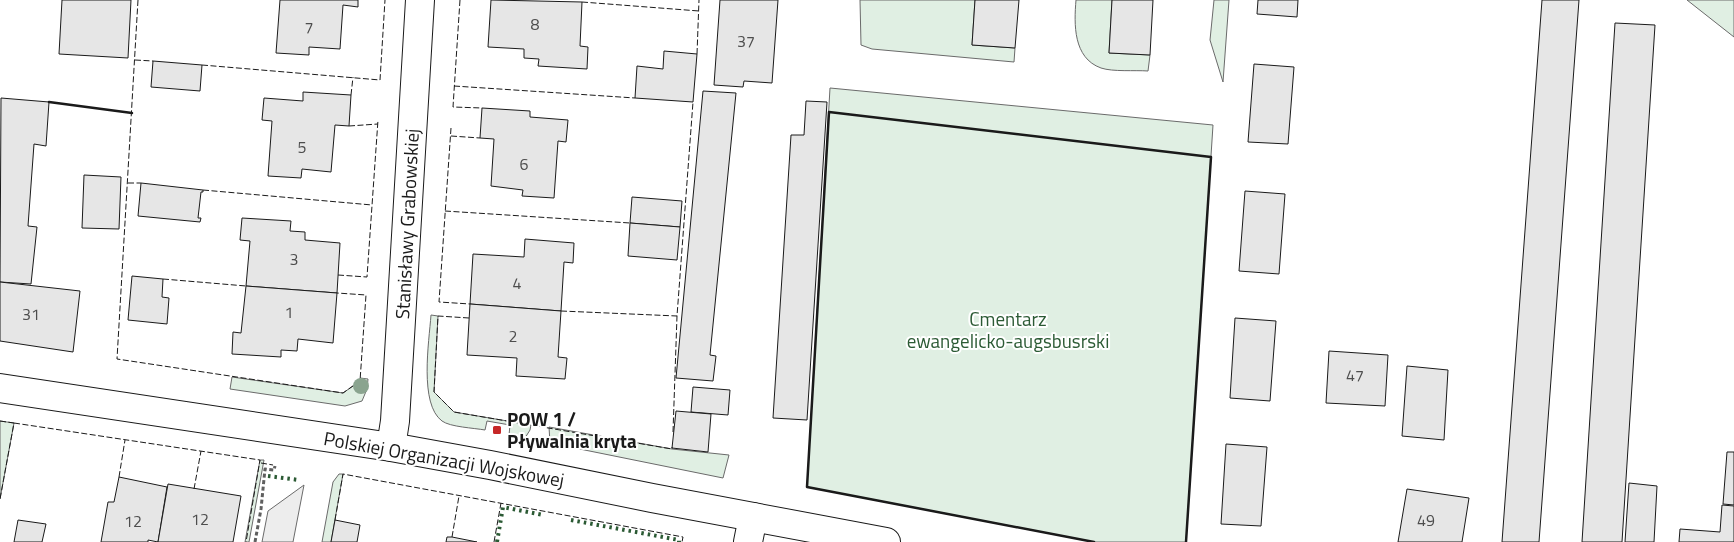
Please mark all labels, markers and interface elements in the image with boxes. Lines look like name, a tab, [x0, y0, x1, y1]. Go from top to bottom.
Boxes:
house number: 8	[531, 12, 540, 36]
house number: 7	[305, 15, 313, 39]
house number: 37	[737, 29, 755, 53]
street label: Stanisławy Grabowskiej	[387, 128, 426, 320]
house number: 5	[298, 135, 307, 159]
house number: 6	[520, 152, 529, 176]
house number: 3	[290, 247, 298, 271]
house number: 4	[513, 271, 522, 295]
house number: 1	[285, 300, 293, 324]
house number: 31	[22, 302, 40, 326]
park label: Cmentarz ewangelicko-augsbusrski	[907, 304, 1109, 355]
house number: 2	[509, 324, 517, 348]
house number: 47	[1346, 363, 1364, 387]
place label: POW 1 / Pływalnia kryta	[507, 404, 637, 455]
street label: Polskiej Organizacji Wojskowej	[322, 423, 567, 494]
marker: POW 1 / Pływalnia kryta	[491, 424, 503, 436]
house number: 12	[191, 507, 209, 531]
house number: 49	[1417, 508, 1435, 532]
house number: 12	[124, 509, 142, 533]

